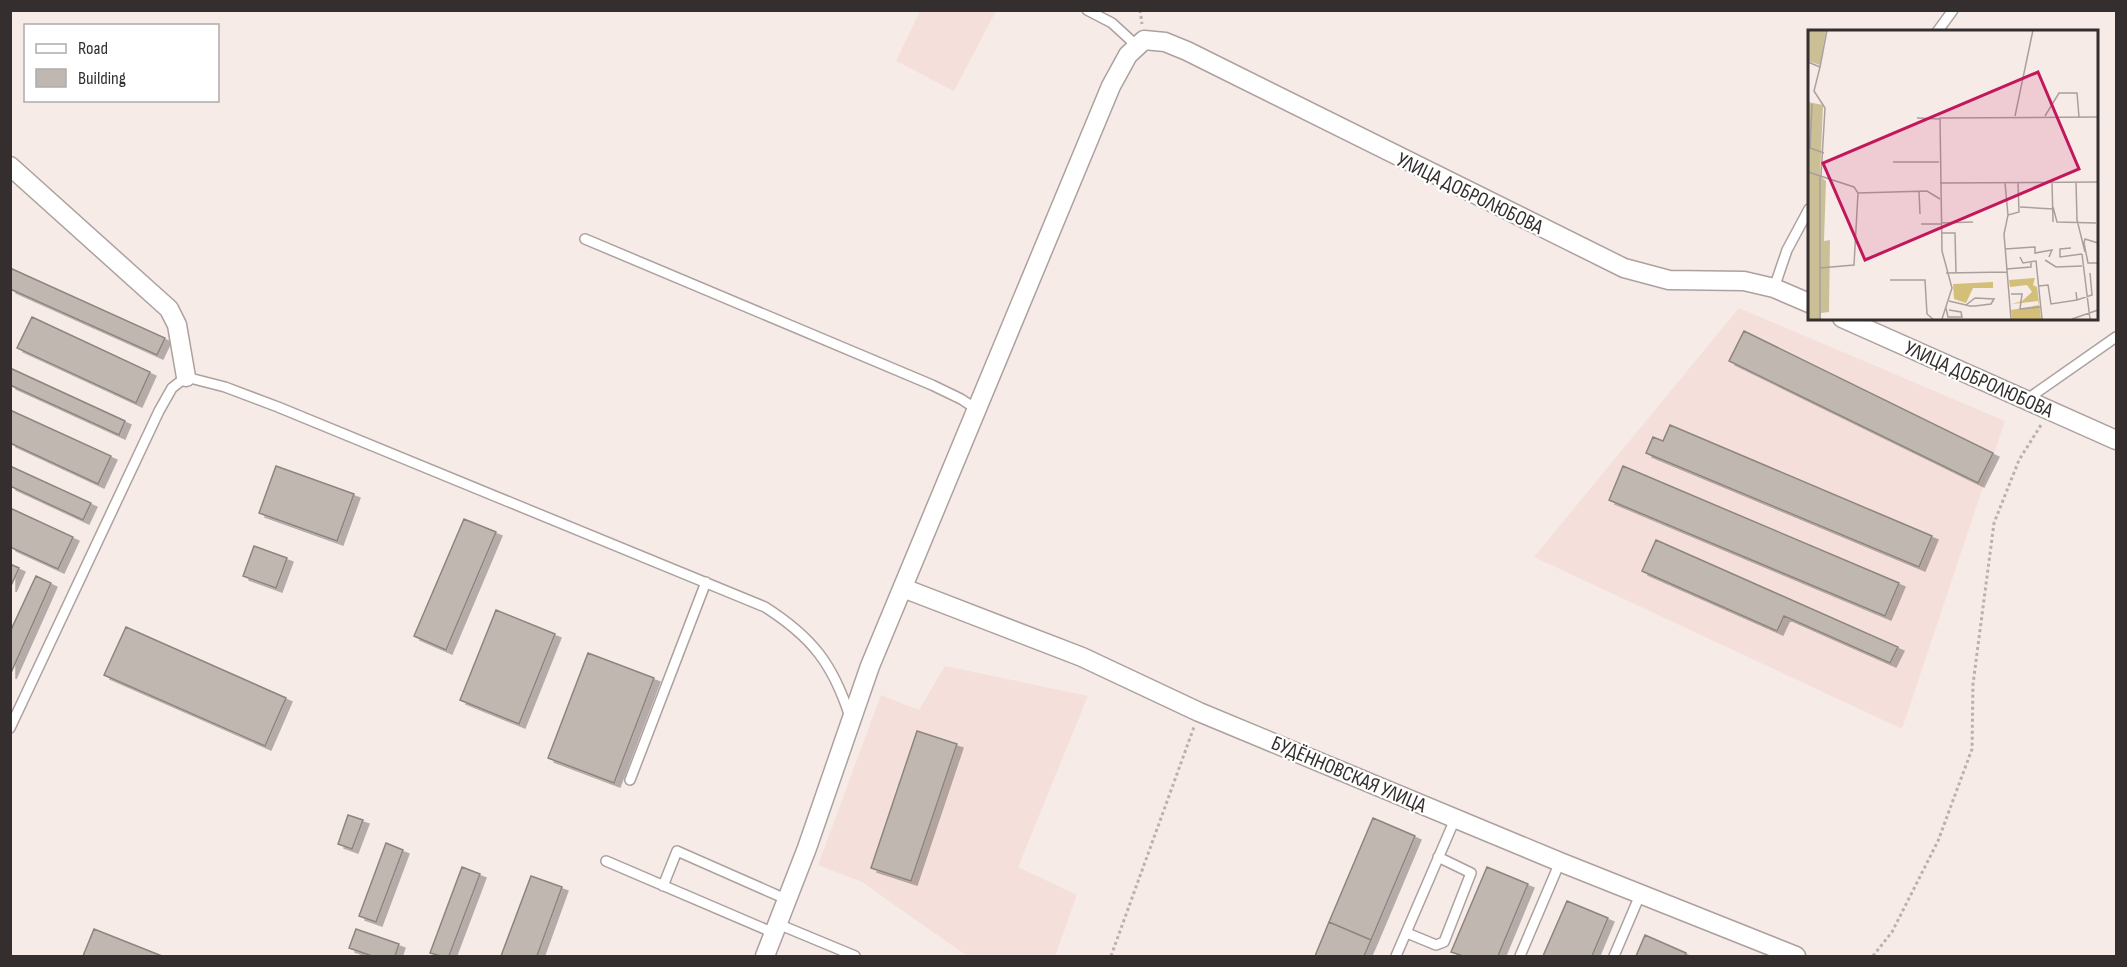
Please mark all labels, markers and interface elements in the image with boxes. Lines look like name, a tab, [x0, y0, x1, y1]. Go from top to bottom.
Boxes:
legend	[24, 24, 219, 102]
inset map	[1808, 30, 2097, 320]
text: Road	[78, 38, 108, 59]
text: Building	[78, 68, 126, 89]
street label: УЛИЦА ДОБРОЛЮБОВА	[1392, 147, 1548, 240]
street label: УЛИЦА ДОБРОЛЮБОВА	[1901, 335, 2058, 424]
street label: БУДЁННОВСКАЯ УЛИЦА	[1268, 731, 1431, 819]

